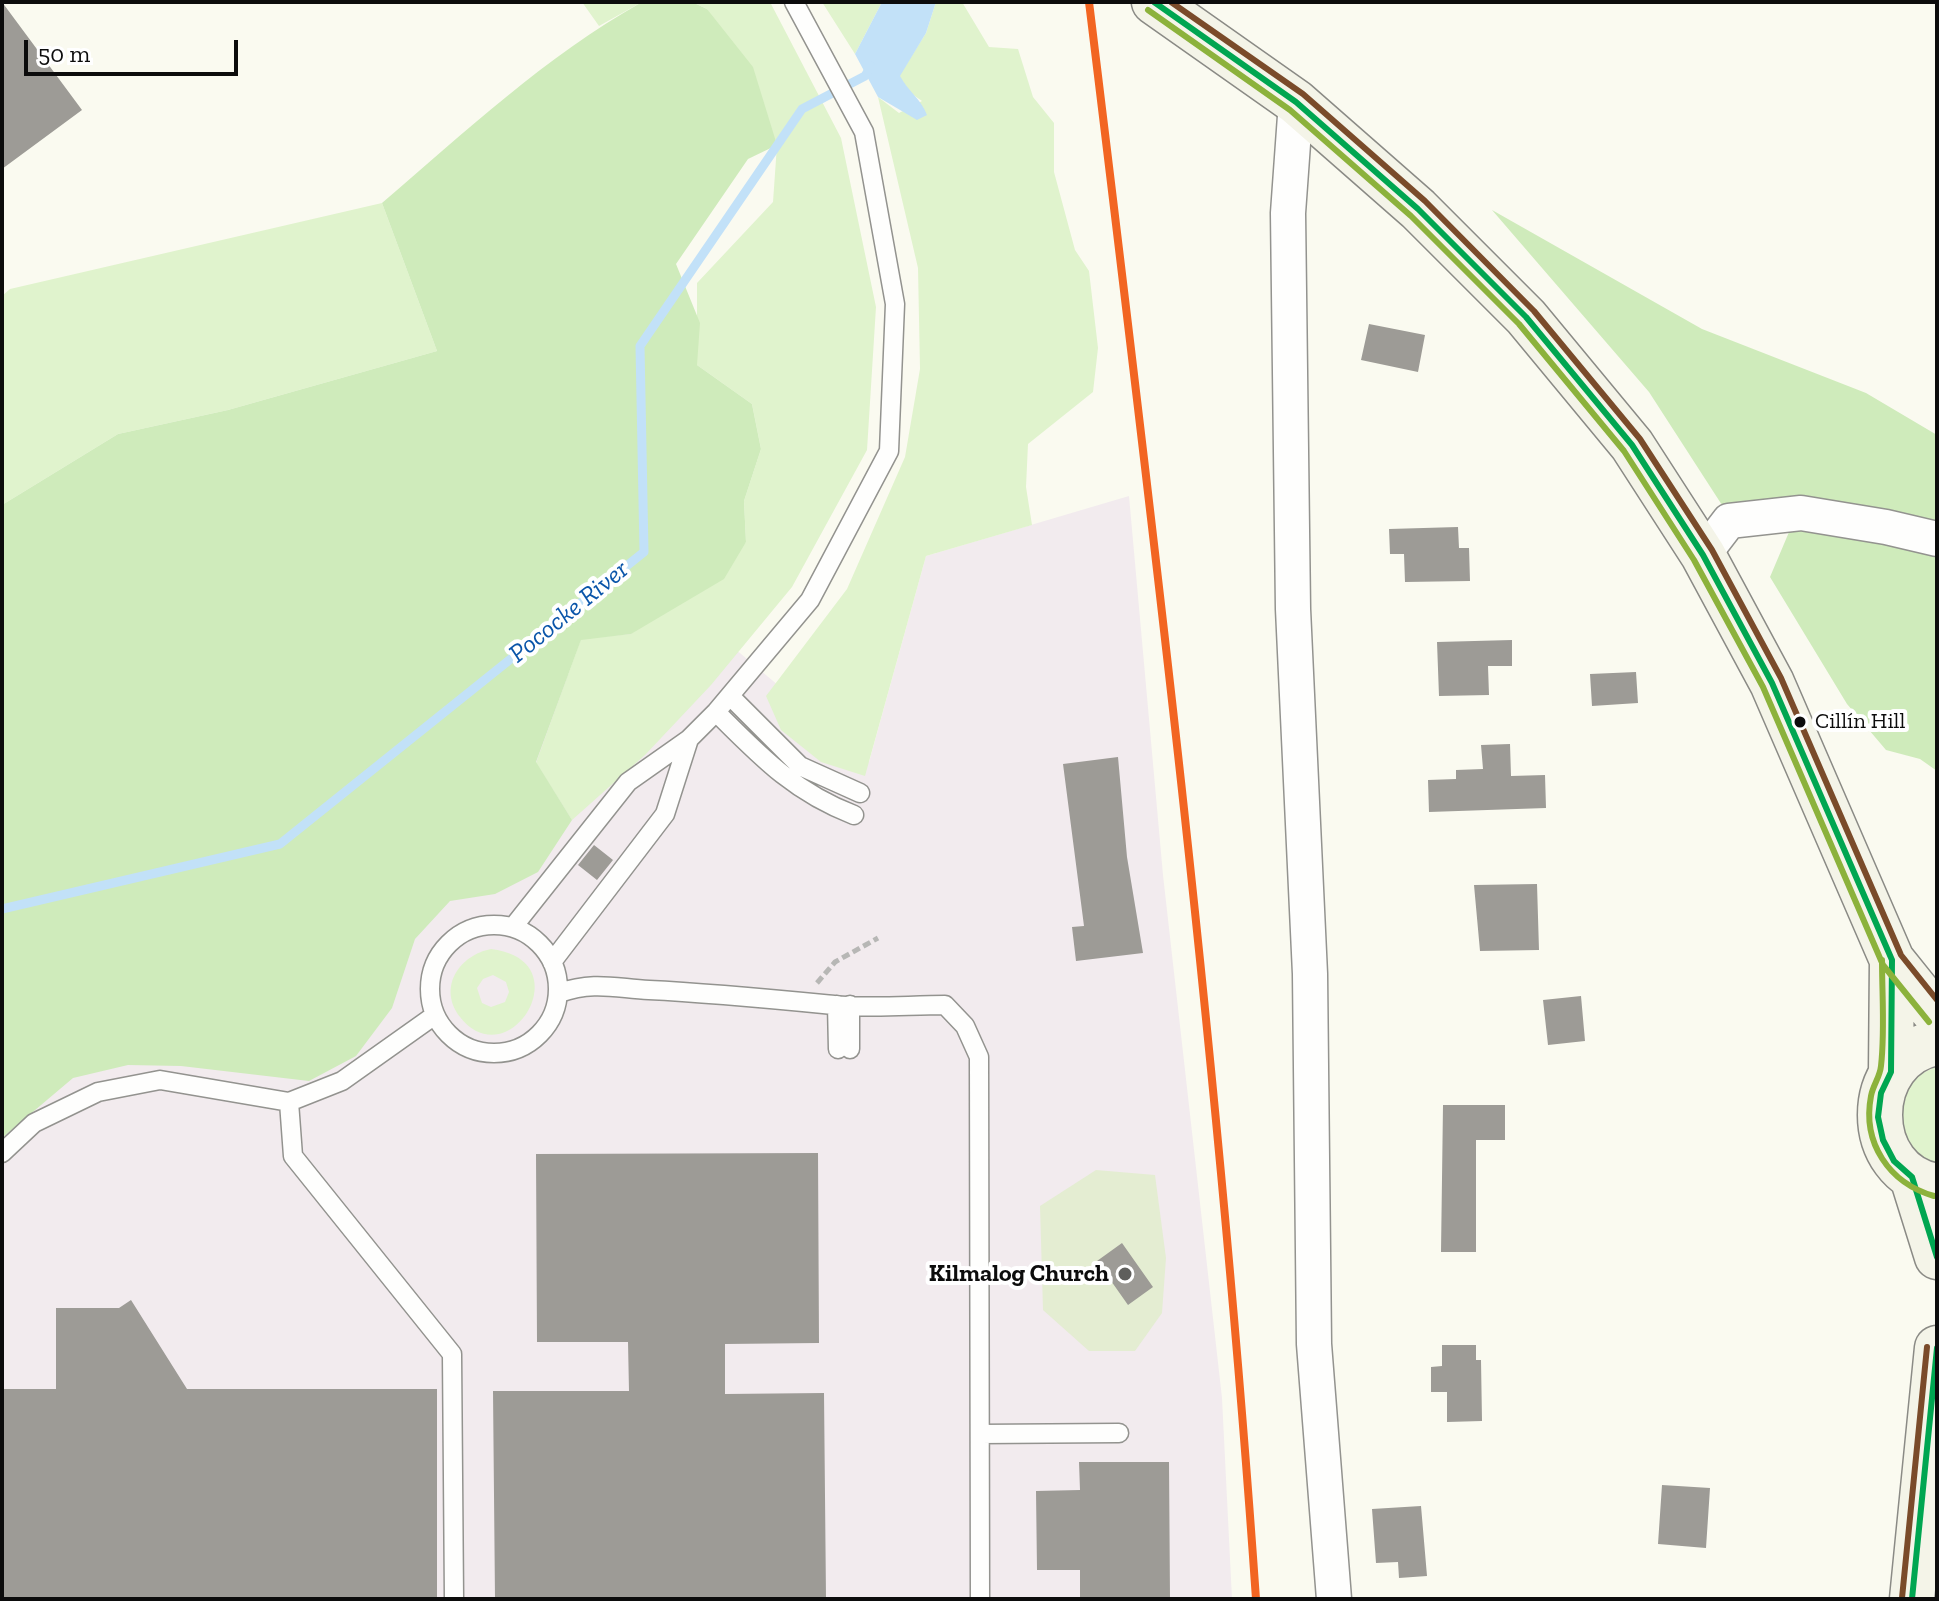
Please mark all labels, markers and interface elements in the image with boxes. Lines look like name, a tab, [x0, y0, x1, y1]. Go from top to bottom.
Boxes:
scale bar	[28, 24, 242, 74]
text: 50 m	[38, 39, 90, 68]
water label: Pococke River	[503, 554, 635, 670]
place label: Cillín Hill	[1815, 709, 1905, 735]
marker: Cillín Hill	[1792, 714, 1808, 730]
place label: Kilmalog Church	[929, 1260, 1109, 1288]
marker: Kilmalog Church	[1116, 1265, 1134, 1283]

